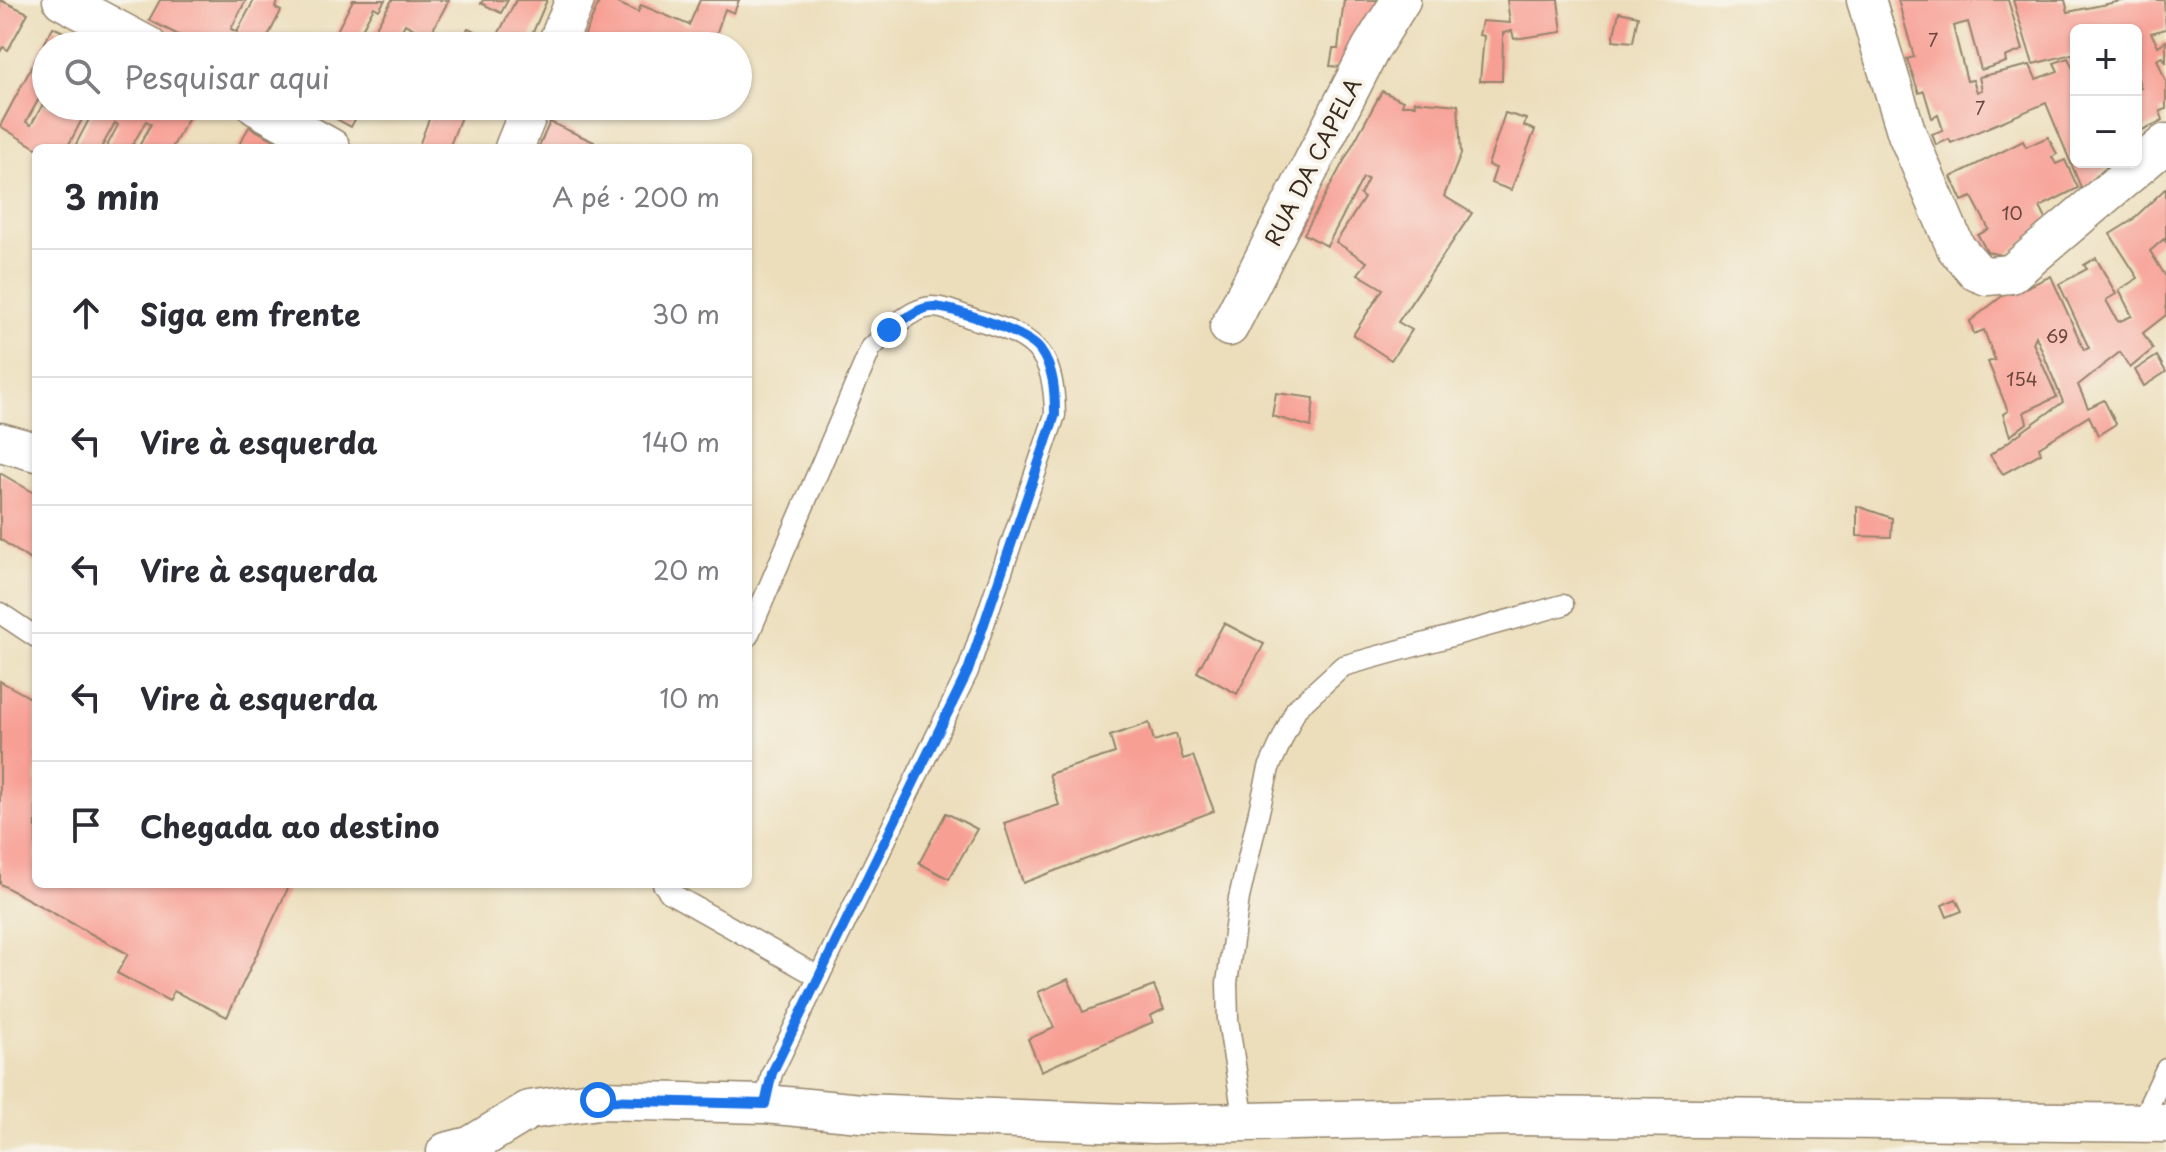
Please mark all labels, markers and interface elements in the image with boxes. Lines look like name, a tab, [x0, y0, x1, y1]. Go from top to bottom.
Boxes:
map controls	[2070, 24, 2142, 168]
button: +	[2070, 24, 2142, 96]
house number: 7	[1928, 26, 1938, 53]
search box	[32, 32, 752, 120]
icon: search	[60, 54, 104, 98]
text: Pesquisar aqui	[124, 54, 330, 99]
street label: RUA DA CAPELA	[1255, 71, 1368, 251]
house number: 7	[1975, 94, 1985, 121]
button: −	[2070, 96, 2142, 168]
text: 3 min	[64, 170, 160, 222]
text: A pé · 200 m	[552, 177, 720, 216]
house number: 10	[2001, 199, 2023, 226]
icon: ahead	[64, 291, 108, 335]
text: Siga em frente	[140, 291, 361, 336]
text: 30 m	[652, 294, 720, 333]
route end	[871, 312, 907, 348]
house number: 69	[2046, 322, 2068, 349]
house number: 154	[2006, 365, 2038, 392]
icon: left	[64, 419, 108, 463]
text: Vire à esquerda	[140, 419, 378, 464]
text: 140 m	[642, 422, 720, 461]
icon: left	[64, 547, 108, 591]
text: Vire à esquerda	[140, 547, 378, 592]
text: 20 m	[653, 550, 720, 589]
icon: left	[64, 675, 108, 719]
text: Vire à esquerda	[140, 675, 378, 720]
text: 10 m	[659, 678, 720, 717]
icon: arrive	[64, 803, 108, 847]
text: Chegada ao destino	[140, 803, 439, 848]
route start	[580, 1082, 616, 1118]

